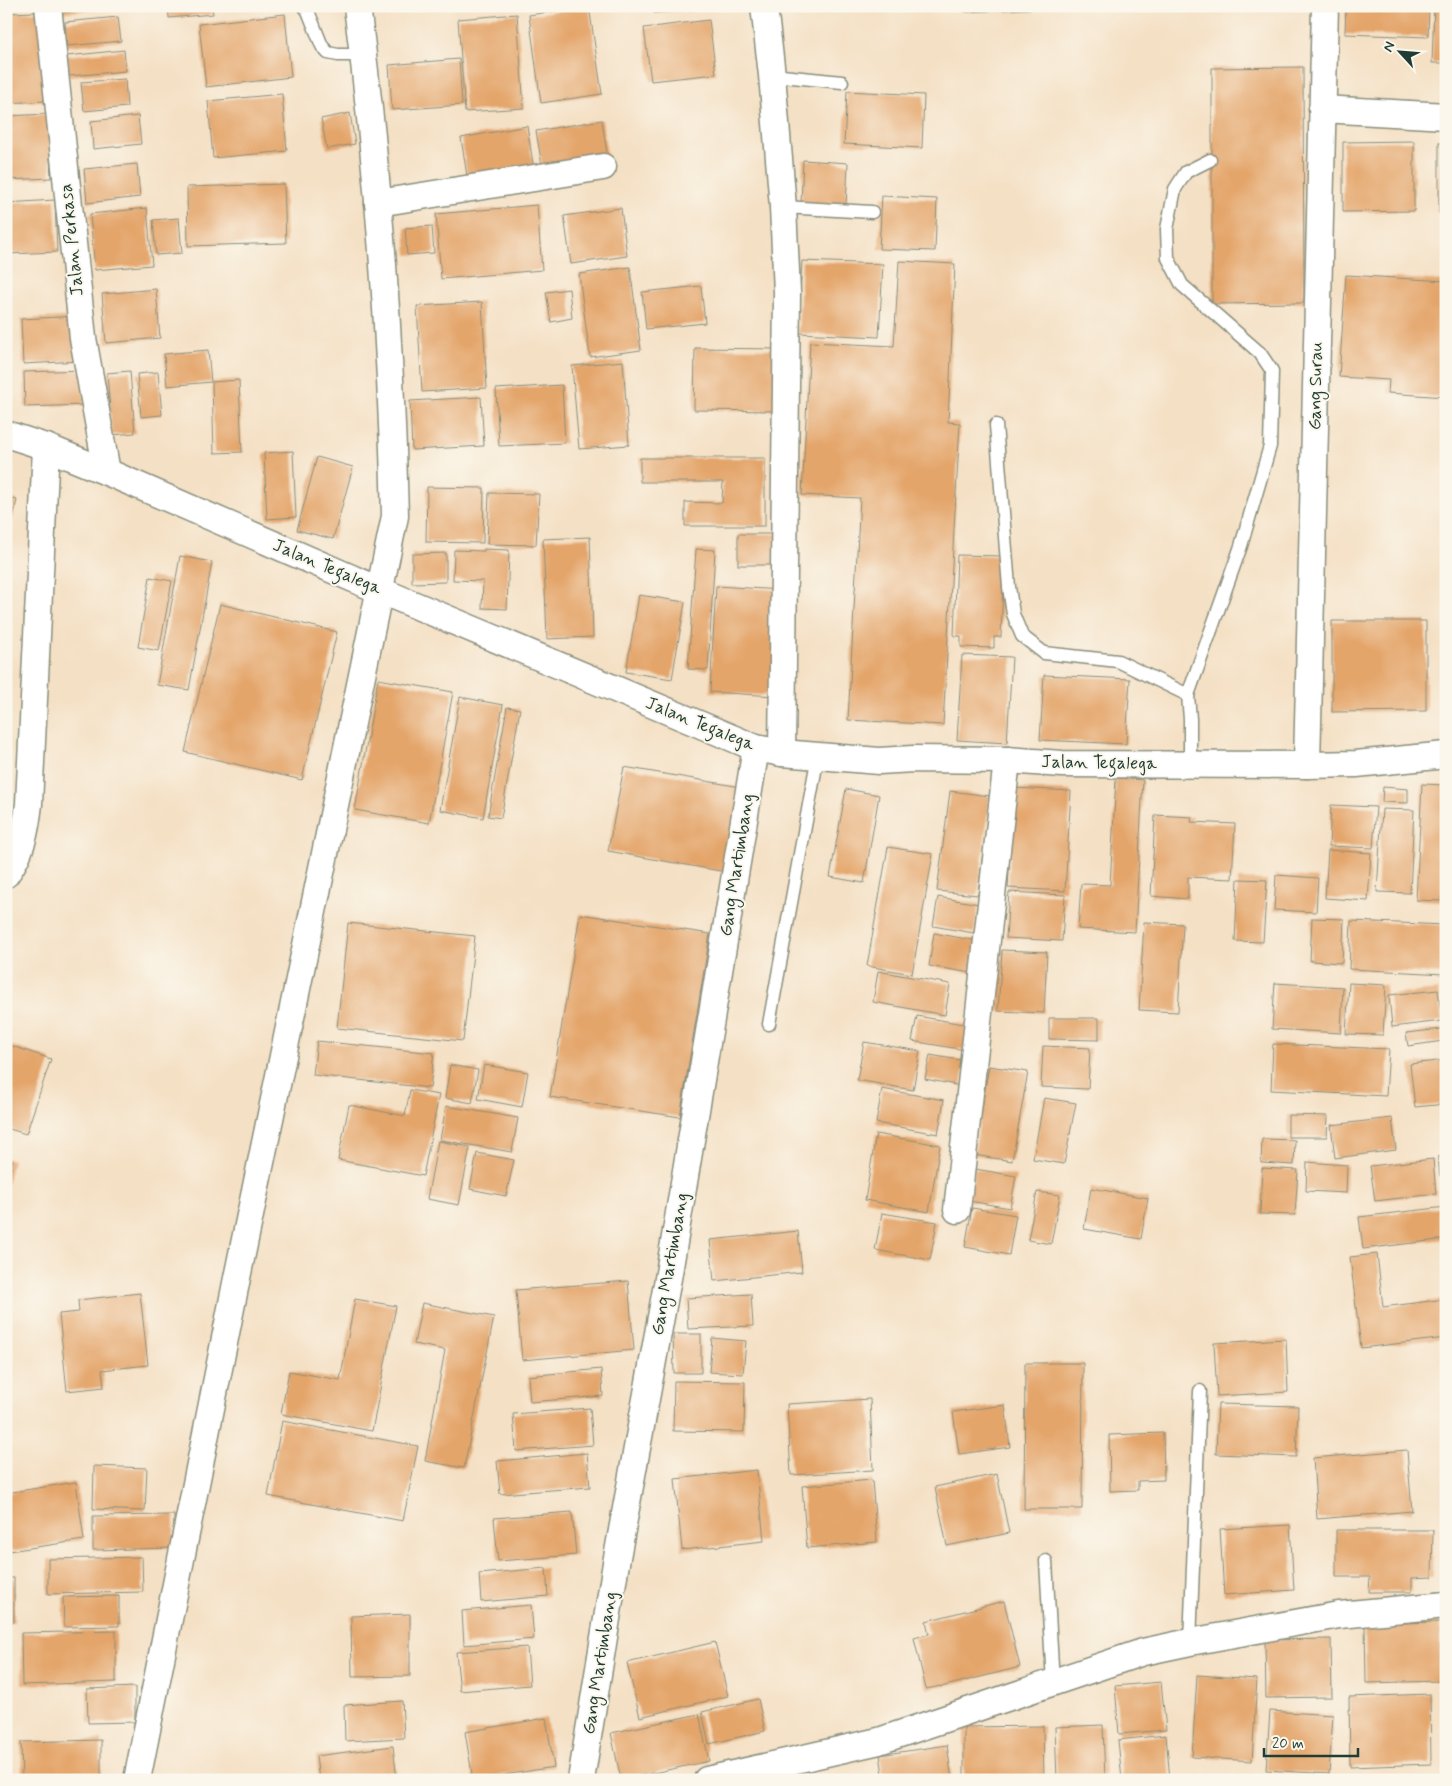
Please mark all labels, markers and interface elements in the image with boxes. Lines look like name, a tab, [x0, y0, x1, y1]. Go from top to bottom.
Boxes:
north arrow	[1374, 28, 1424, 78]
text: N	[1379, 39, 1399, 55]
street label: Jalan Perkasa	[54, 183, 90, 297]
street label: Gang Surau	[1303, 342, 1330, 430]
street label: Jalan Tegalega	[268, 533, 385, 603]
street label: Jalan Tegalega	[641, 691, 758, 759]
street label: Jalan Tegalega	[1041, 750, 1157, 778]
street label: Gang Martimbang	[714, 792, 761, 938]
street label: Gang Martimbang	[646, 1191, 695, 1337]
street label: Gang Martimbang	[577, 1590, 624, 1736]
scale bar	[1264, 1726, 1358, 1758]
text: 20 m	[1272, 1734, 1304, 1754]

